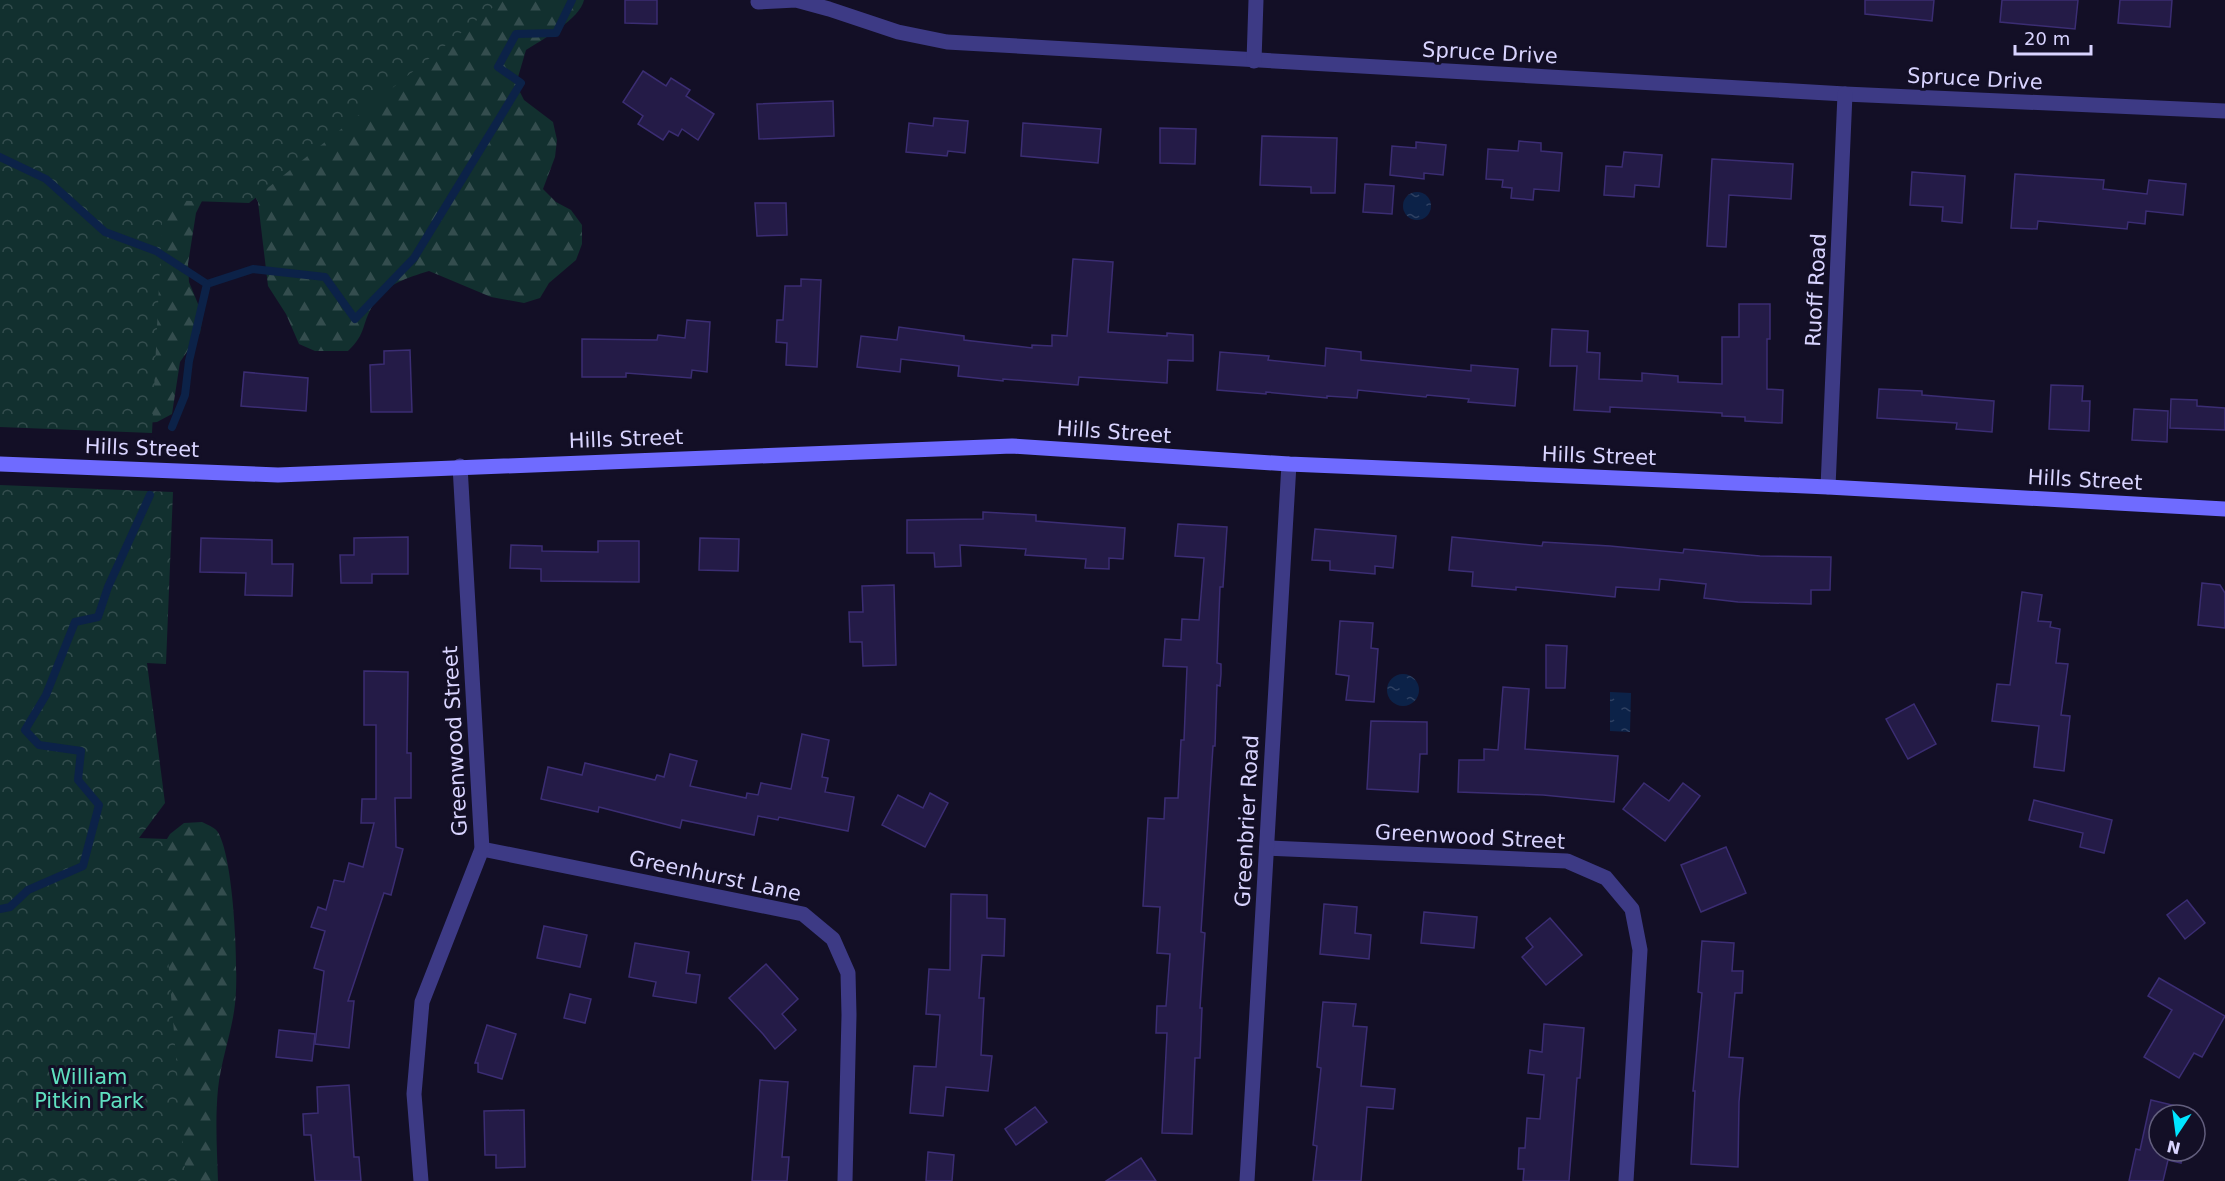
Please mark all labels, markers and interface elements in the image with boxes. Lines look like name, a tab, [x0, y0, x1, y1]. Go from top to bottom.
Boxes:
scale bar	[2015, 18, 2092, 56]
text: 20 m	[2024, 28, 2070, 49]
street label: Spruce Drive	[1422, 37, 1558, 69]
street label: Spruce Drive	[1907, 63, 2043, 95]
street label: Ruoff Road	[1801, 233, 1831, 347]
street label: Hills Street	[1056, 416, 1172, 448]
street label: Hills Street	[568, 425, 684, 453]
street label: Hills Street	[84, 434, 200, 462]
street label: Hills Street	[1541, 442, 1657, 470]
street label: Hills Street	[2027, 465, 2143, 495]
street label: Greenwood Street	[438, 645, 472, 837]
street label: Greenbrier Road	[1231, 734, 1263, 908]
street label: Greenwood Street	[1374, 820, 1566, 854]
street label: Greenhurst Lane	[627, 846, 803, 906]
park label: William Pitkin Park	[34, 1065, 145, 1113]
north arrow	[2147, 1103, 2207, 1163]
text: N	[2165, 1136, 2182, 1158]

